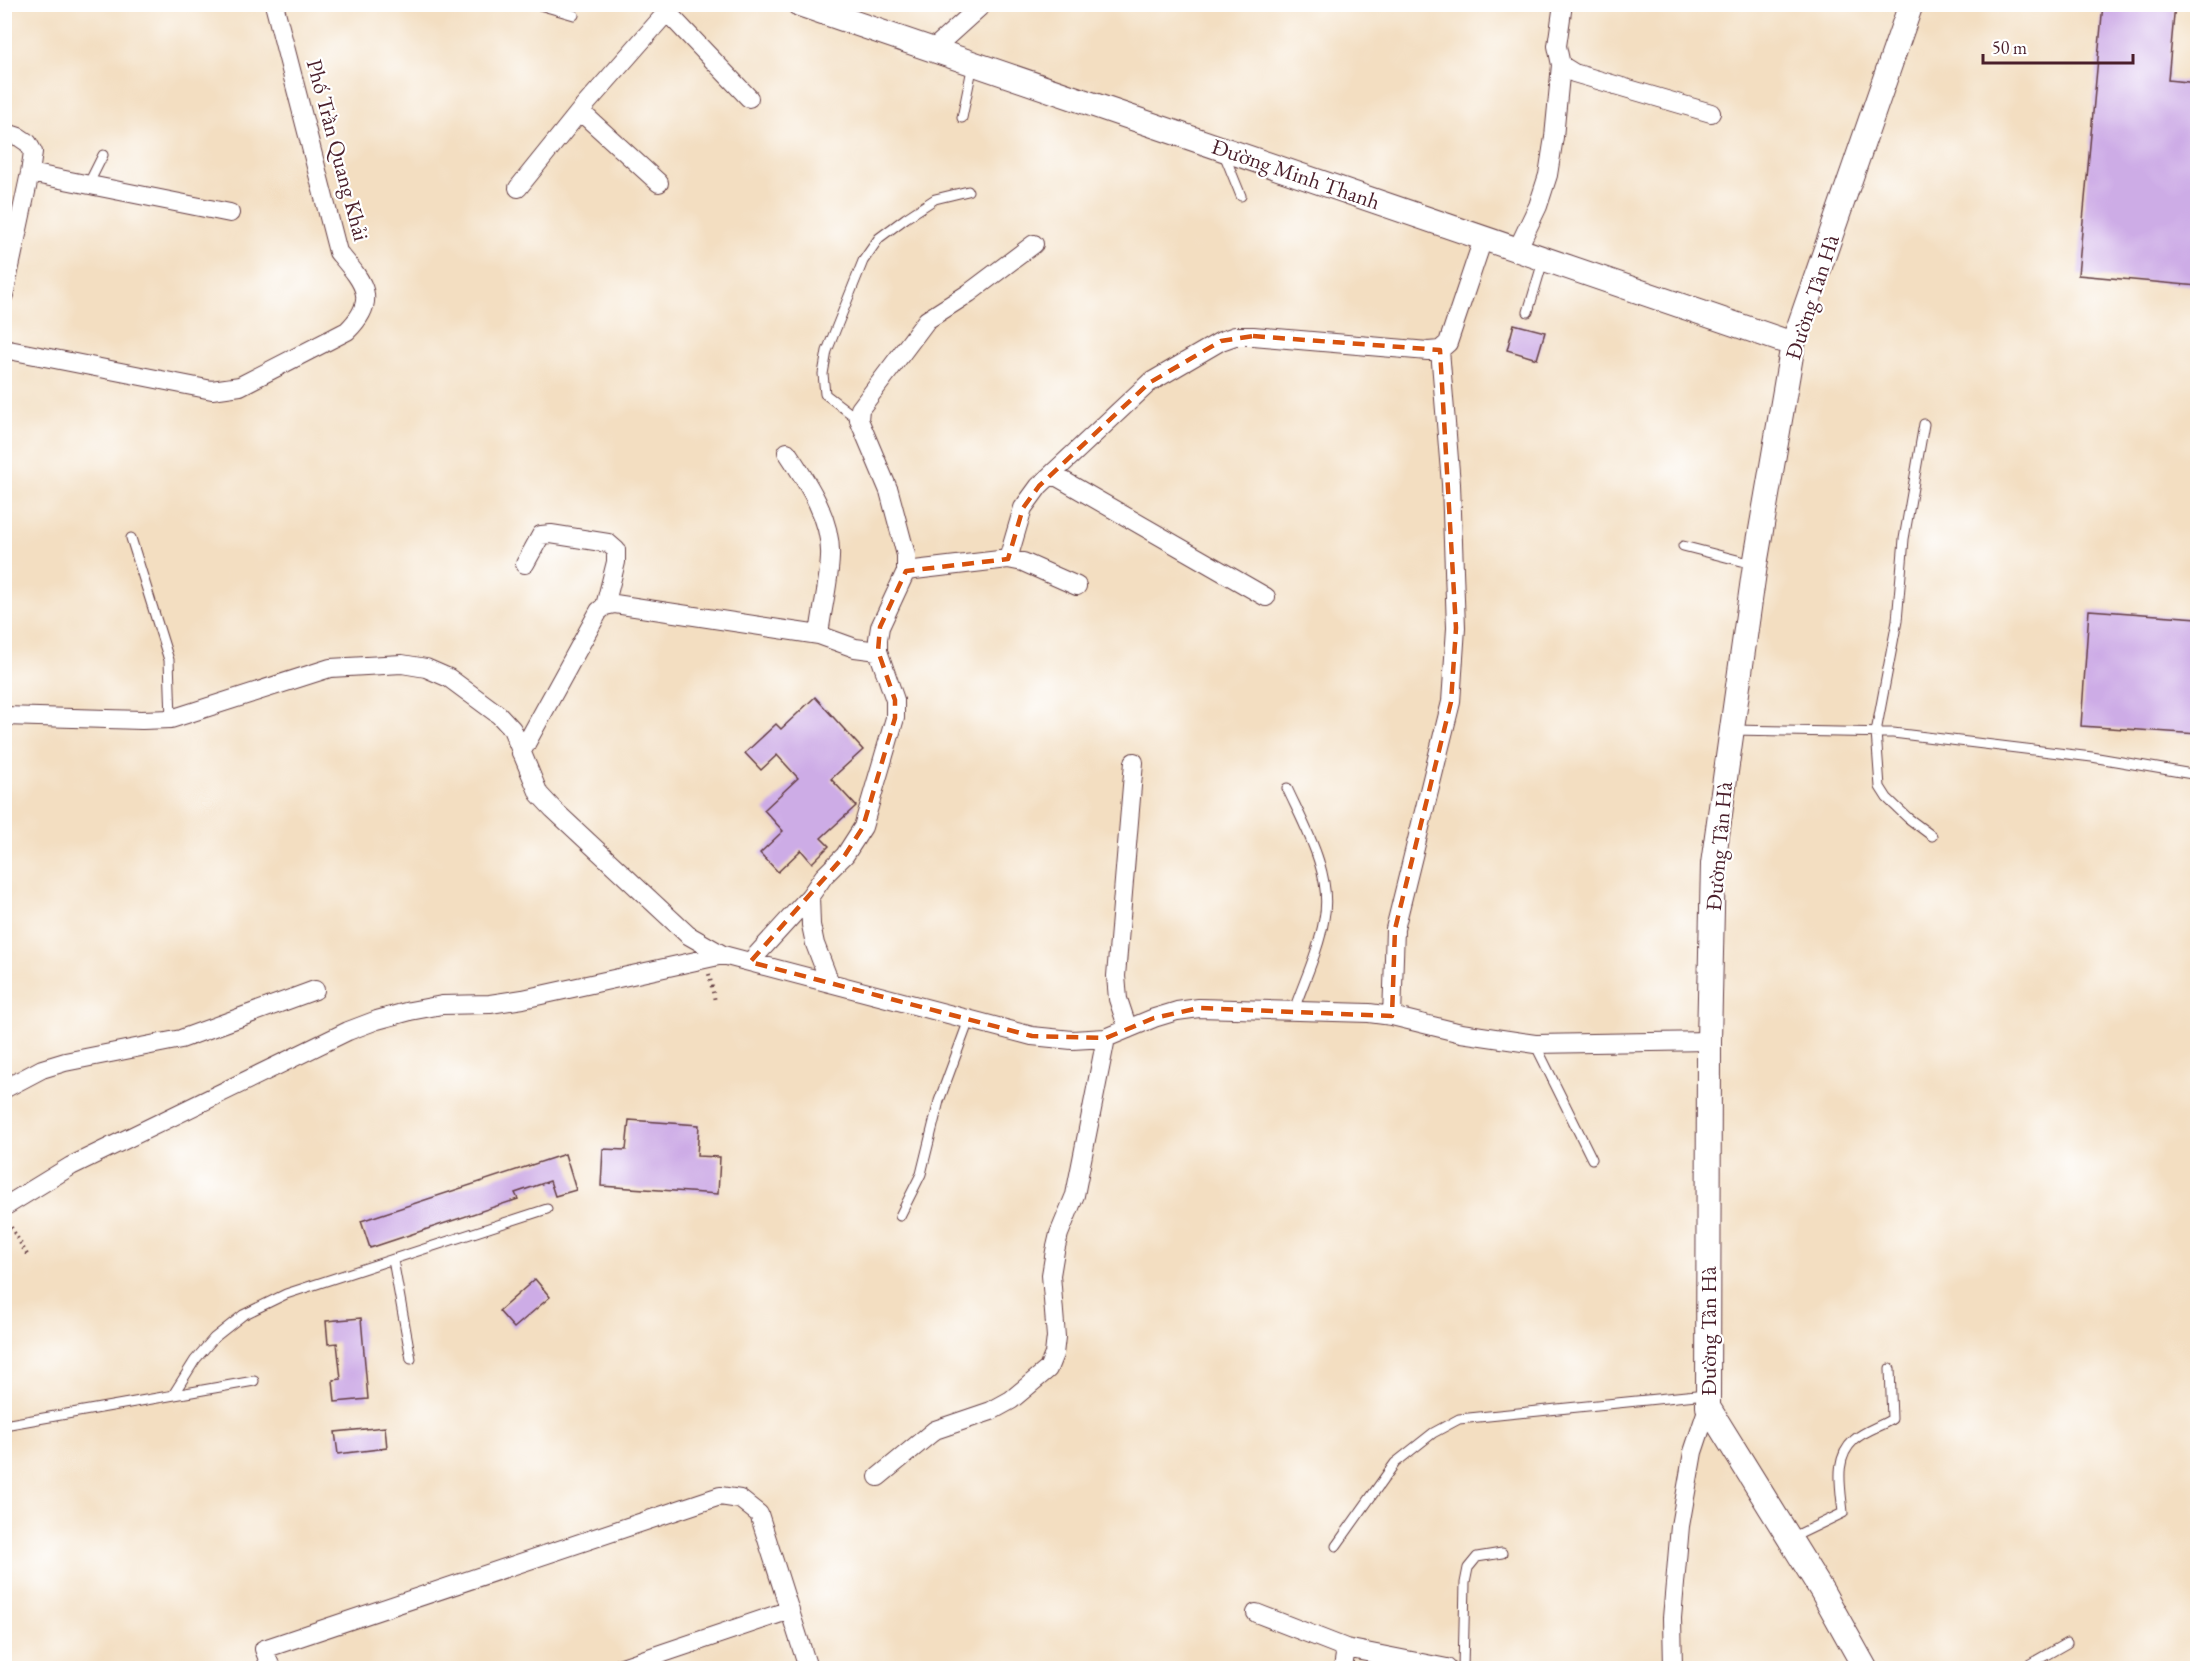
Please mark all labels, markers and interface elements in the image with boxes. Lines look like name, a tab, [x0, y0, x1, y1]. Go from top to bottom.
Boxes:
scale bar	[1983, 27, 2133, 65]
text: 50 m	[1992, 36, 2027, 59]
street label: Phố Trần Quang Khải	[300, 56, 376, 244]
street label: Đường Minh Thanh	[1208, 132, 1384, 216]
street label: Đường Tân Hà	[1778, 231, 1846, 363]
street label: Đường Tân Hà	[1699, 780, 1739, 912]
street label: Đường Tân Hà	[1694, 1266, 1723, 1396]

